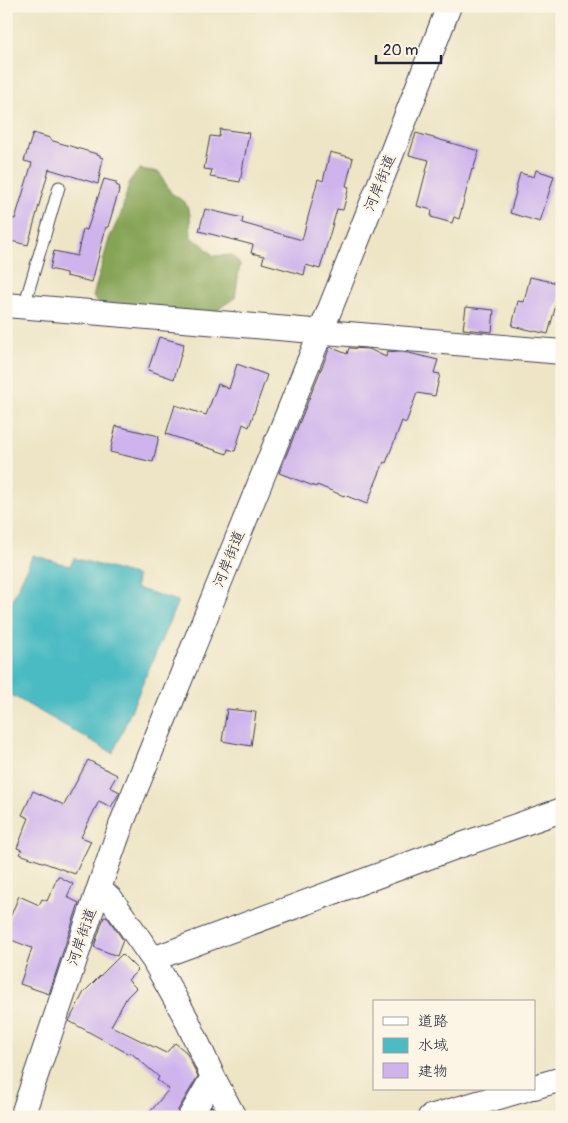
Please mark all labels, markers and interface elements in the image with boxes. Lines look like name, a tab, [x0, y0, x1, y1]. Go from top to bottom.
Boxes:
scale bar	[376, 32, 440, 64]
text: 20 m	[383, 41, 418, 60]
street label: 河岸街道	[360, 152, 400, 214]
street label: 河岸街道	[209, 528, 249, 590]
street label: 河岸街道	[63, 906, 101, 968]
legend	[373, 1000, 536, 1090]
text: 道路	[418, 1012, 448, 1031]
text: 水域	[418, 1036, 448, 1055]
text: 建物	[418, 1062, 448, 1081]

